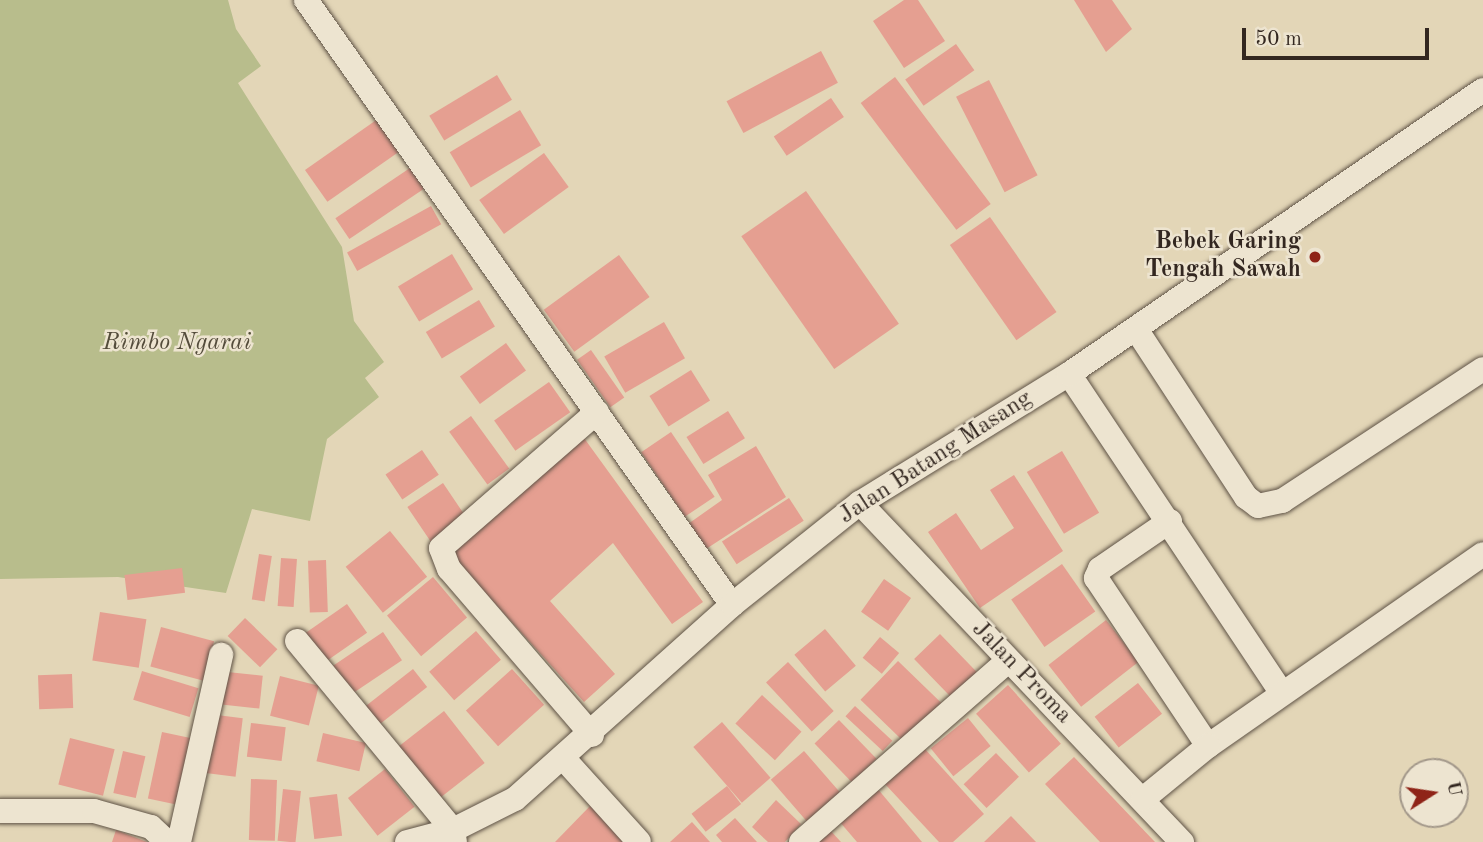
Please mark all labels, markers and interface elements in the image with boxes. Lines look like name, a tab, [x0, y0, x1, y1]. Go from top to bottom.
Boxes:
scale bar	[1245, 14, 1432, 58]
text: 50 m	[1255, 29, 1302, 50]
place label: Bebek Garing Tengah Sawah	[1145, 229, 1301, 285]
marker: Bebek Garing Tengah Sawah	[1307, 249, 1323, 265]
park label: Rimbo Ngarai	[103, 330, 251, 358]
street label: Jalan Batang Masang	[834, 385, 1038, 531]
street label: Jalan Proma	[965, 616, 1077, 730]
north arrow	[1399, 758, 1469, 828]
text: U	[1442, 780, 1464, 798]

